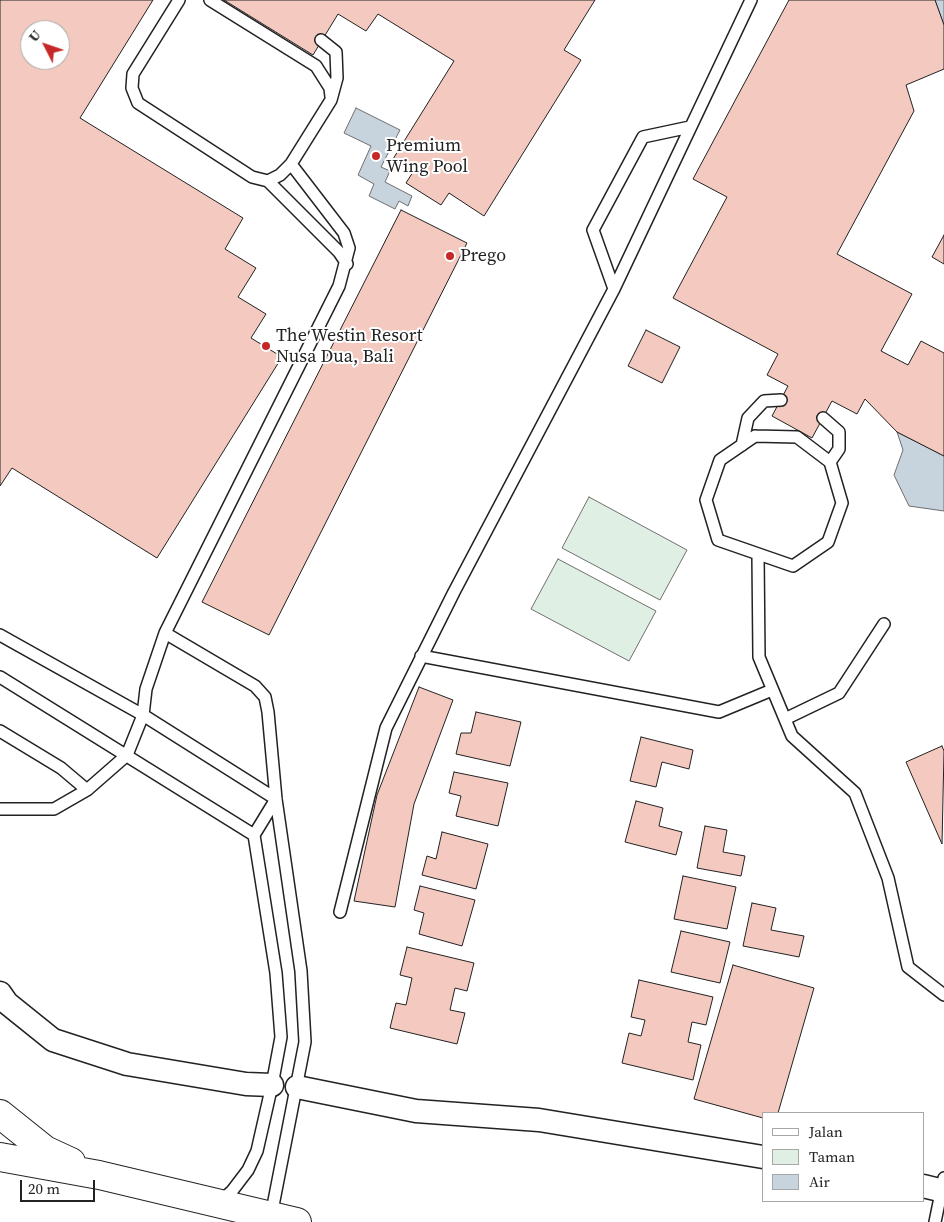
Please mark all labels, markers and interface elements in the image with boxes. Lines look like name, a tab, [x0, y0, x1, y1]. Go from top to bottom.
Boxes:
north arrow	[20, 20, 70, 70]
text: U	[24, 25, 45, 46]
place label: Premium Wing Pool	[386, 135, 468, 178]
marker: Premium Wing Pool	[370, 150, 382, 162]
place label: Prego	[460, 245, 506, 267]
marker: Prego	[444, 250, 456, 262]
place label: The Westin Resort Nusa Dua, Bali	[276, 325, 423, 368]
marker: The Westin Resort Nusa Dua, Bali	[260, 340, 272, 352]
legend	[762, 1112, 924, 1202]
text: Jalan	[809, 1121, 843, 1142]
text: Taman	[809, 1146, 855, 1167]
scale bar	[22, 1170, 98, 1202]
text: Air	[809, 1171, 830, 1192]
text: 20 m	[28, 1178, 60, 1199]

